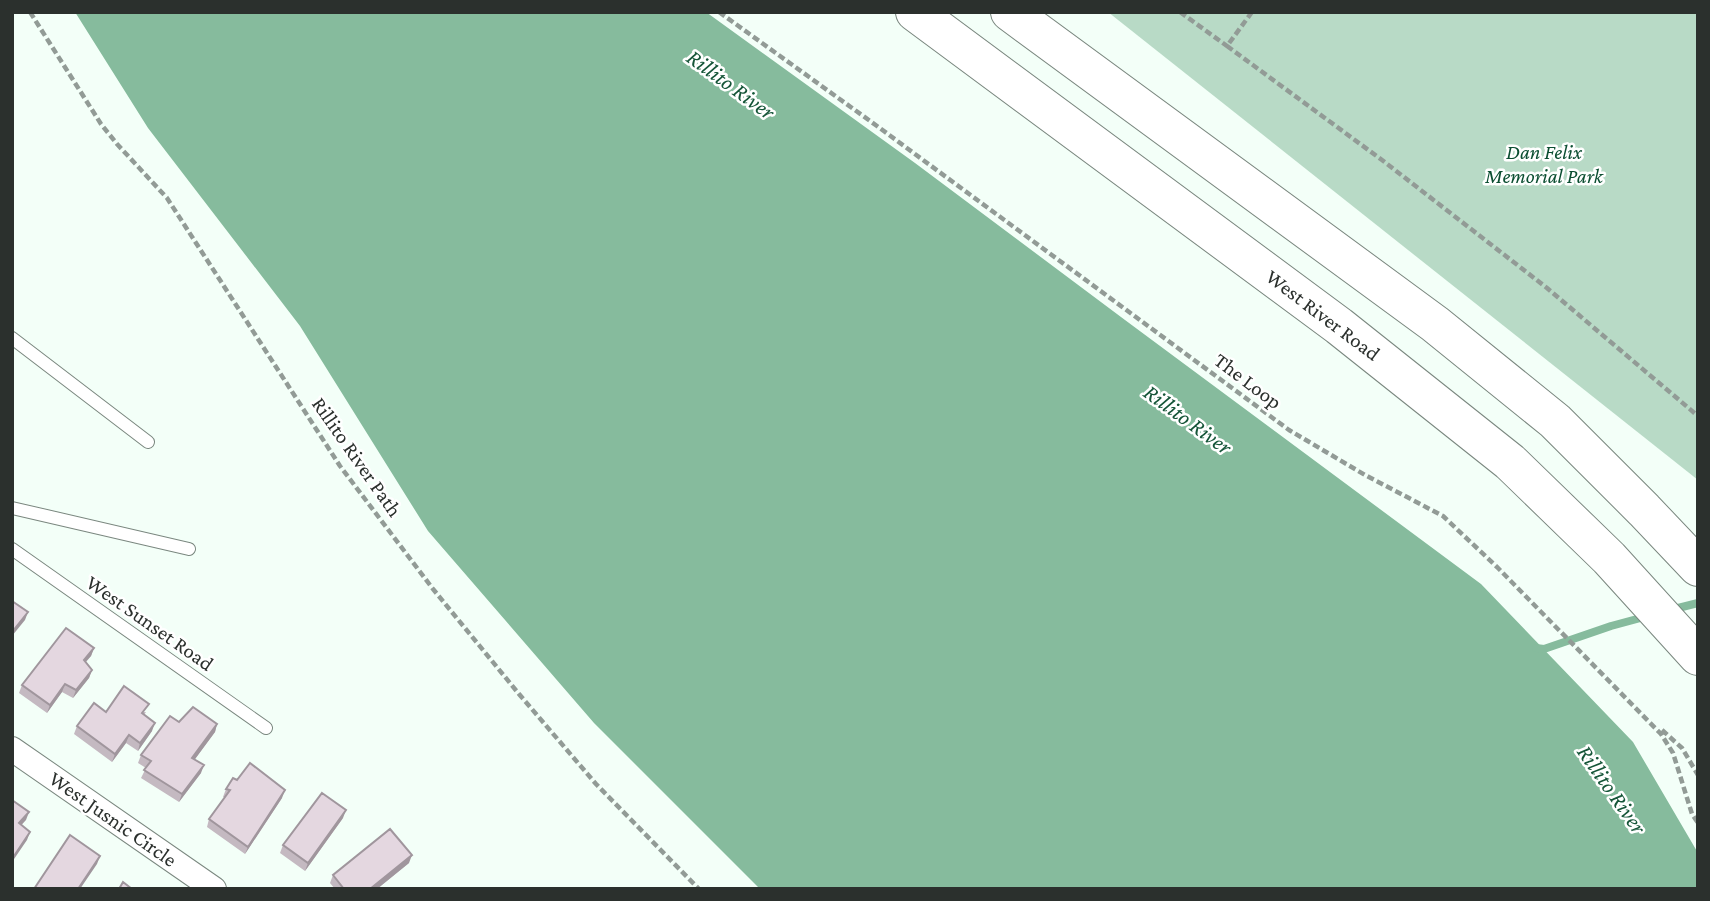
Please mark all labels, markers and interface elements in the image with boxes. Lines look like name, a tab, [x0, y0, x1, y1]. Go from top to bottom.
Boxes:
water label: Rillito River	[682, 43, 781, 125]
park label: Dan Felix Memorial Park	[1484, 140, 1604, 188]
street label: West River Road	[1261, 264, 1385, 366]
street label: The Loop	[1210, 348, 1286, 414]
water label: Rillito River	[1139, 378, 1238, 460]
street label: Rillito River Path	[307, 393, 407, 521]
street label: West Sunset Road	[82, 570, 218, 676]
water label: Rillito River	[1572, 740, 1653, 839]
street label: West Jusnic Circle	[45, 766, 181, 872]

